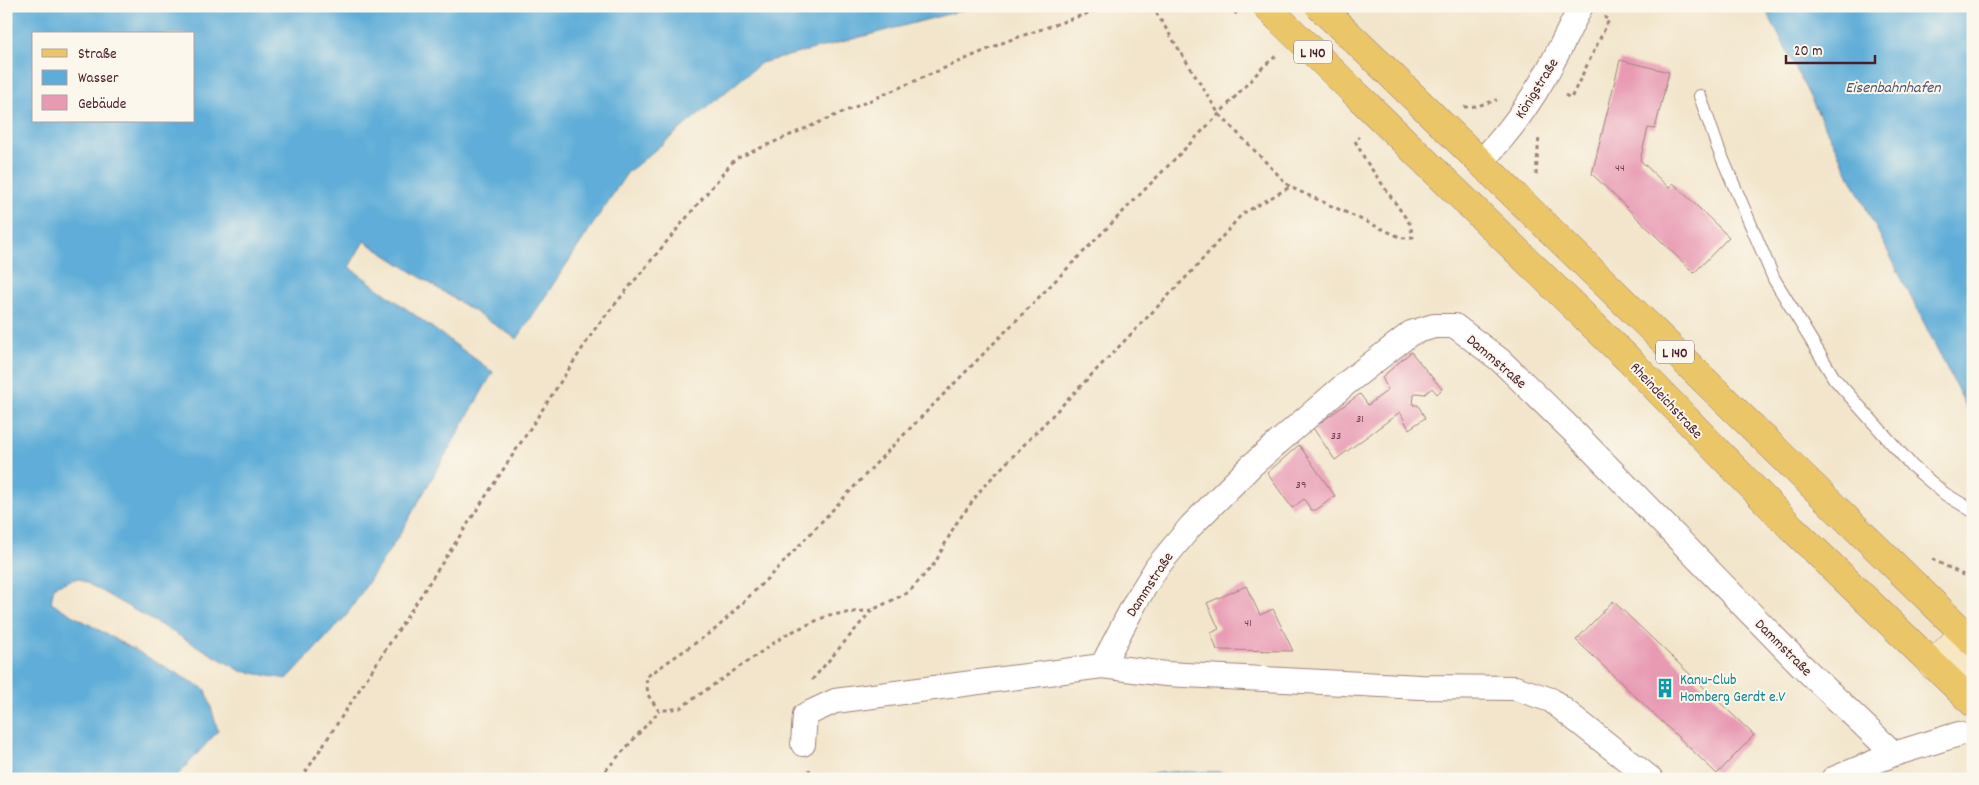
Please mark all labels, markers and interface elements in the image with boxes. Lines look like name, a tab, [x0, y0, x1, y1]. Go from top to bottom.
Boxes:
legend	[32, 32, 195, 122]
scale bar	[1786, 32, 1875, 64]
road number: L 140	[1294, 41, 1332, 64]
text: 20 m	[1794, 41, 1822, 63]
text: Straße	[78, 44, 117, 66]
street label: Königstraße	[1510, 54, 1565, 124]
text: Wasser	[78, 68, 119, 90]
water label: Eisenbahnhafen	[1845, 77, 1941, 100]
text: Gebäude	[78, 94, 127, 116]
house number: 44	[1615, 160, 1625, 177]
street label: Dammstraße	[1461, 330, 1531, 395]
road number: L 140	[1656, 341, 1694, 364]
street label: Rheindeichstraße	[1624, 358, 1707, 445]
house number: 31	[1356, 411, 1364, 428]
house number: 33	[1331, 428, 1341, 445]
house number: 39	[1296, 477, 1306, 494]
street label: Dammstraße	[1121, 548, 1180, 622]
house number: 41	[1244, 615, 1252, 632]
street label: Dammstraße	[1749, 615, 1817, 682]
place label: Kanu-Club Homberg Gerdt e.V	[1680, 670, 1786, 709]
building icon: Kanu-Club Homberg Gerdt e.V	[1654, 677, 1676, 699]

